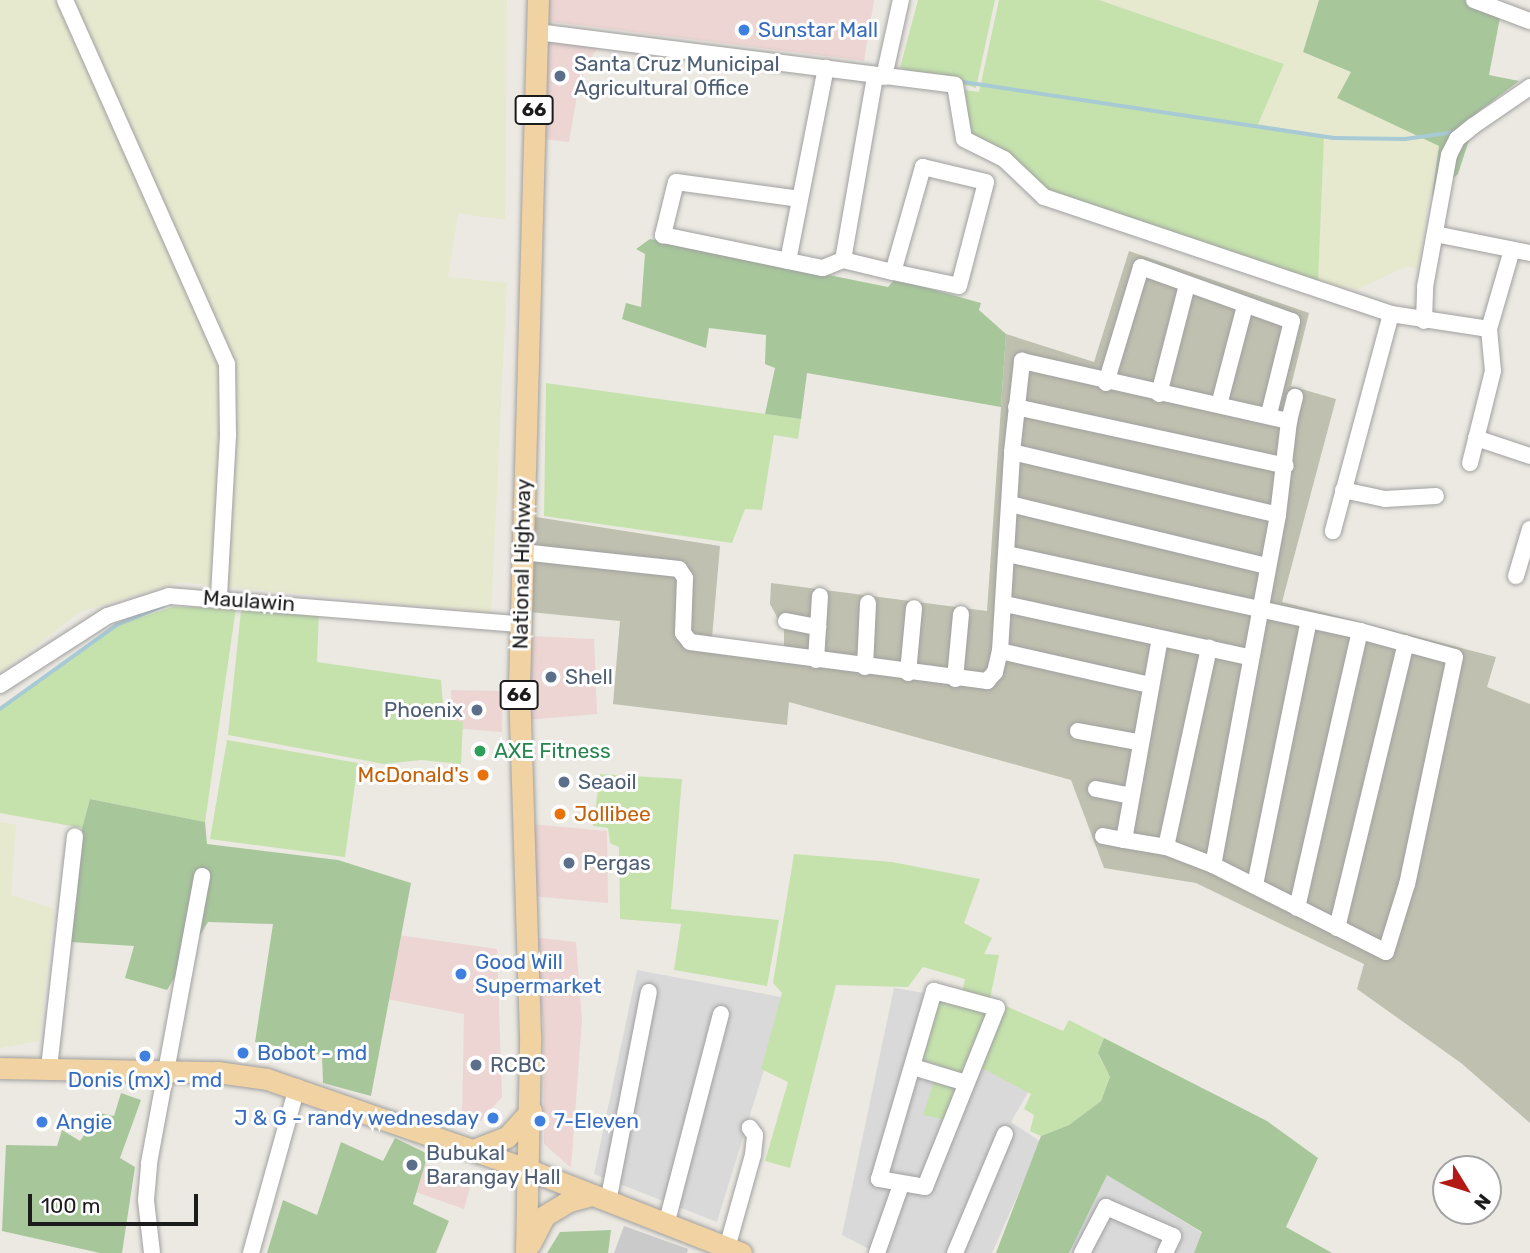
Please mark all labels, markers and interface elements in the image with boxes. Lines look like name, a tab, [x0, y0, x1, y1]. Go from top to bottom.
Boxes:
place label: Sunstar Mall	[758, 17, 879, 43]
marker: Sunstar Mall	[736, 22, 752, 38]
place label: Santa Cruz Municipal Agricultural Office	[574, 51, 780, 101]
marker: Santa Cruz Municipal Agricultural Office	[552, 68, 568, 84]
road number: 66	[513, 94, 555, 125]
street label: National Highway	[508, 478, 536, 650]
street label: Maulawin	[202, 585, 296, 617]
place label: Shell	[565, 664, 613, 690]
marker: Shell	[543, 669, 559, 685]
road number: 66	[498, 680, 540, 710]
place label: Phoenix	[384, 697, 463, 723]
marker: Phoenix	[469, 702, 485, 718]
place label: AXE Fitness	[494, 738, 611, 764]
marker: AXE Fitness	[472, 743, 488, 759]
place label: McDonald's	[357, 762, 469, 788]
marker: McDonald's	[475, 767, 491, 783]
place label: Seaoil	[578, 769, 637, 795]
marker: Seaoil	[556, 774, 572, 790]
place label: Jollibee	[574, 801, 651, 827]
marker: Jollibee	[552, 806, 568, 822]
place label: Pergas	[583, 850, 651, 876]
marker: Pergas	[561, 855, 577, 871]
place label: Good Will Supermarket	[475, 949, 601, 999]
marker: Good Will Supermarket	[453, 966, 469, 982]
place label: Bobot - md	[257, 1040, 367, 1066]
marker: Bobot - md	[235, 1045, 251, 1061]
marker: Donis (mx) - md	[137, 1048, 153, 1064]
place label: RCBC	[490, 1052, 546, 1078]
marker: RCBC	[468, 1057, 484, 1073]
place label: Donis (mx) - md	[68, 1067, 222, 1093]
place label: J & G - randy wednesday	[233, 1105, 479, 1131]
place label: 7-Eleven	[554, 1108, 639, 1134]
place label: Angie	[56, 1109, 112, 1135]
marker: J & G - randy wednesday	[485, 1110, 501, 1126]
marker: 7-Eleven	[532, 1113, 548, 1129]
marker: Angie	[34, 1114, 50, 1130]
place label: Bubukal Barangay Hall	[426, 1140, 561, 1190]
north arrow	[1432, 1155, 1502, 1225]
marker: Bubukal Barangay Hall	[404, 1157, 420, 1173]
scale bar	[32, 1180, 201, 1224]
text: N	[1469, 1190, 1496, 1214]
text: 100 m	[41, 1193, 100, 1218]

